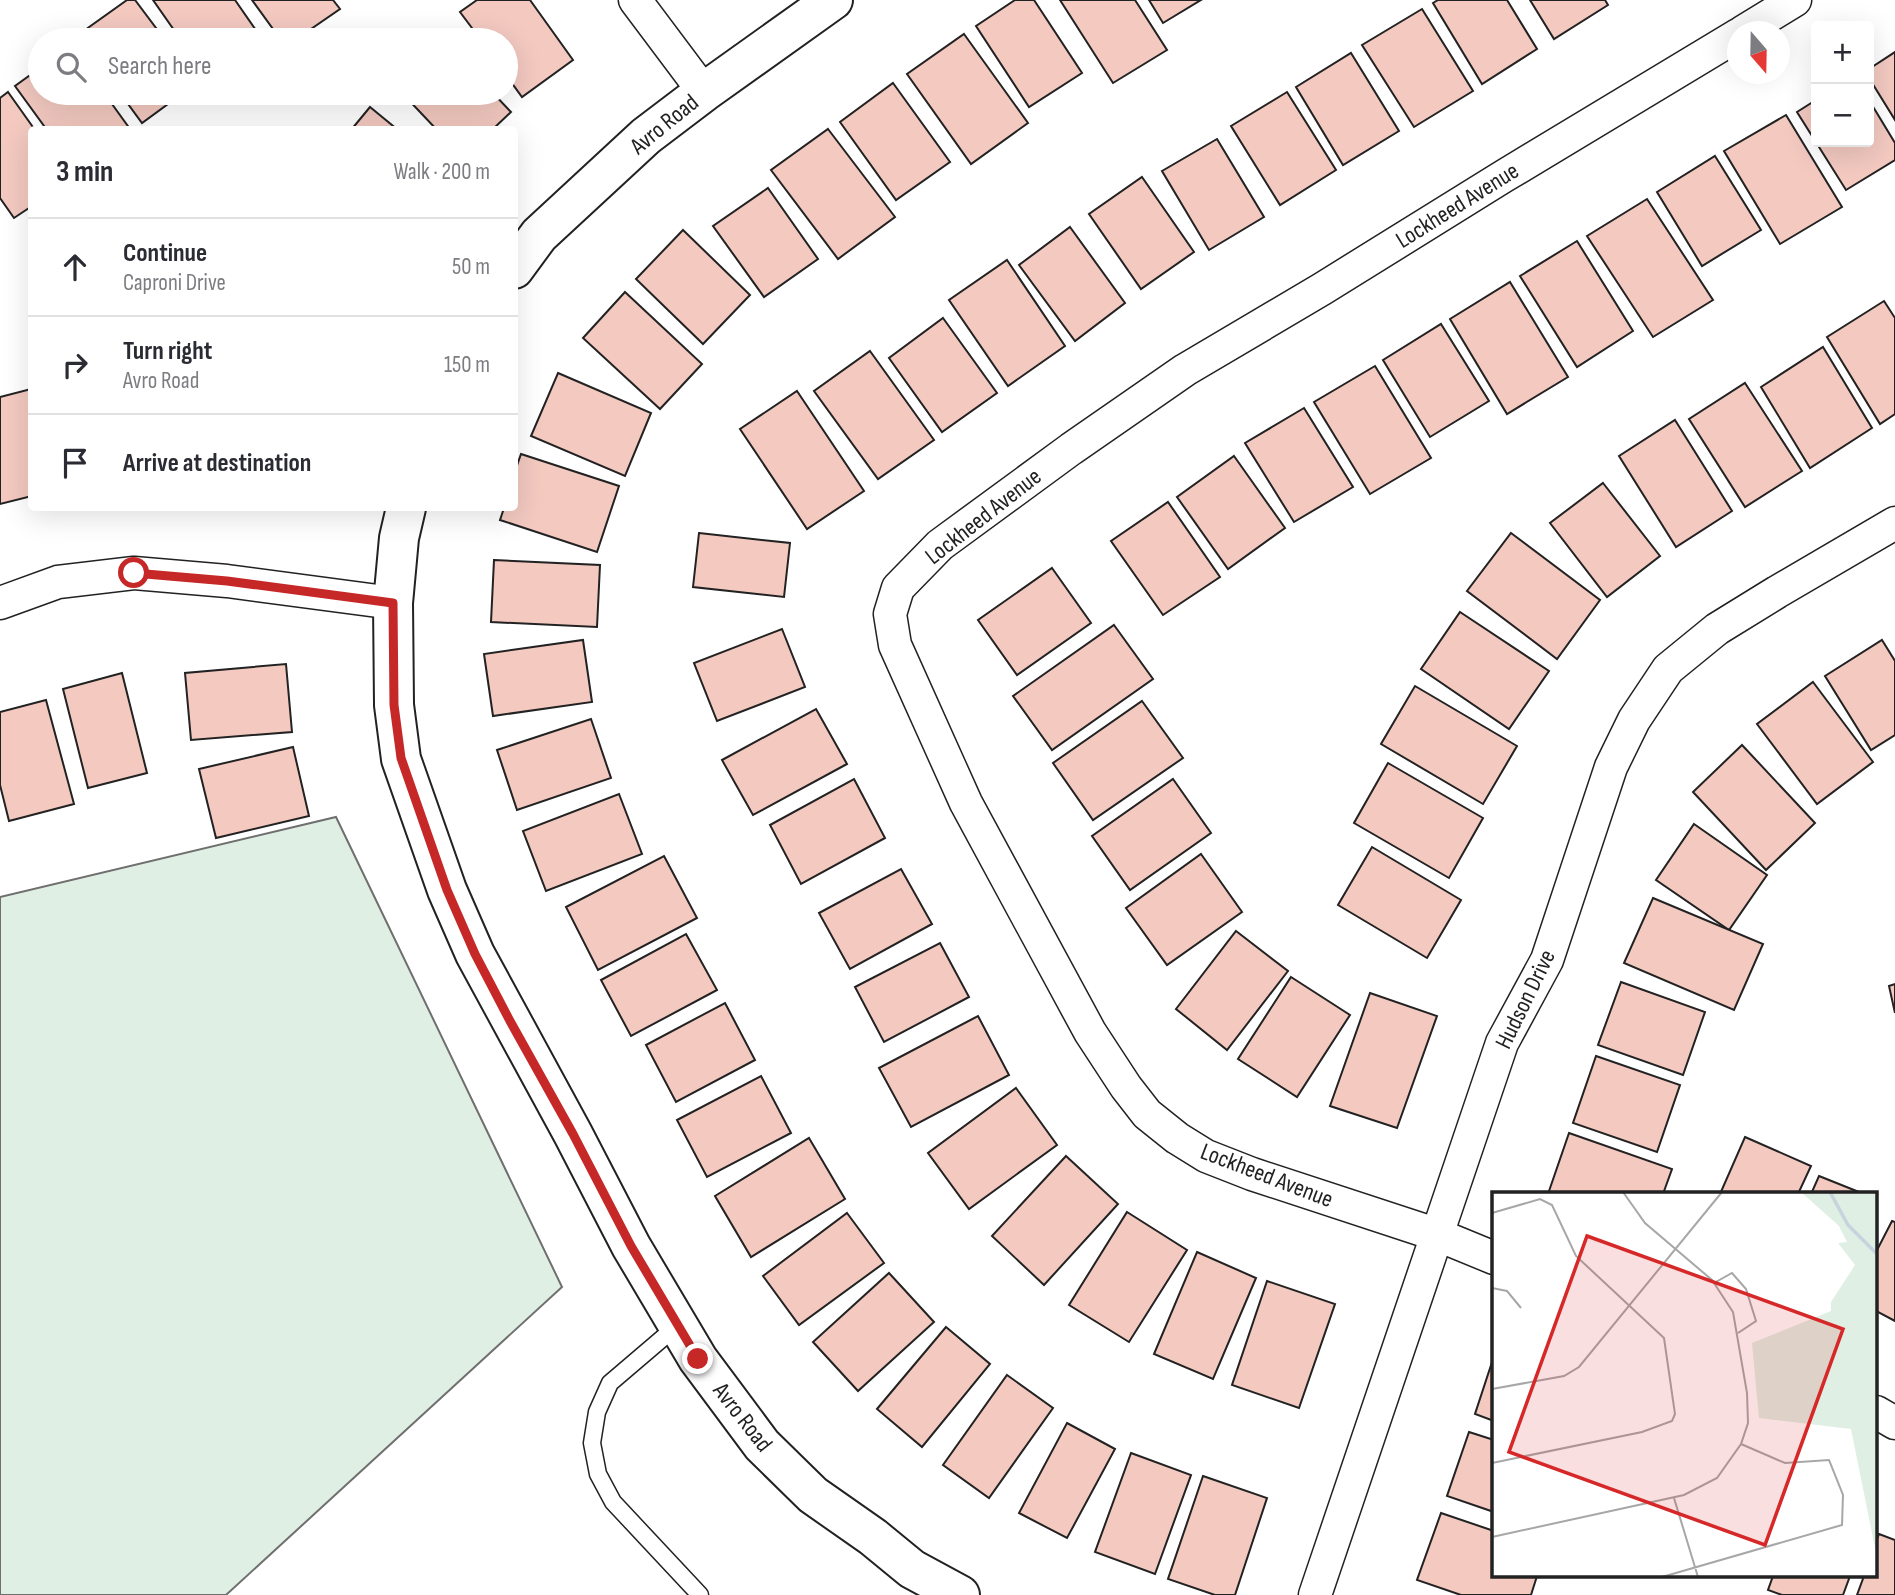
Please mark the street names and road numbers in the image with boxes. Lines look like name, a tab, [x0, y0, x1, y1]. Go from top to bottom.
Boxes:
street label: Avro Road	[624, 88, 704, 161]
street label: Lockheed Avenue	[1390, 156, 1524, 255]
street label: Lockheed Avenue	[919, 462, 1047, 571]
street label: Hudson Drive	[1489, 945, 1562, 1054]
street label: Lockheed Avenue	[1197, 1137, 1337, 1214]
street label: Avro Road	[706, 1376, 779, 1458]

